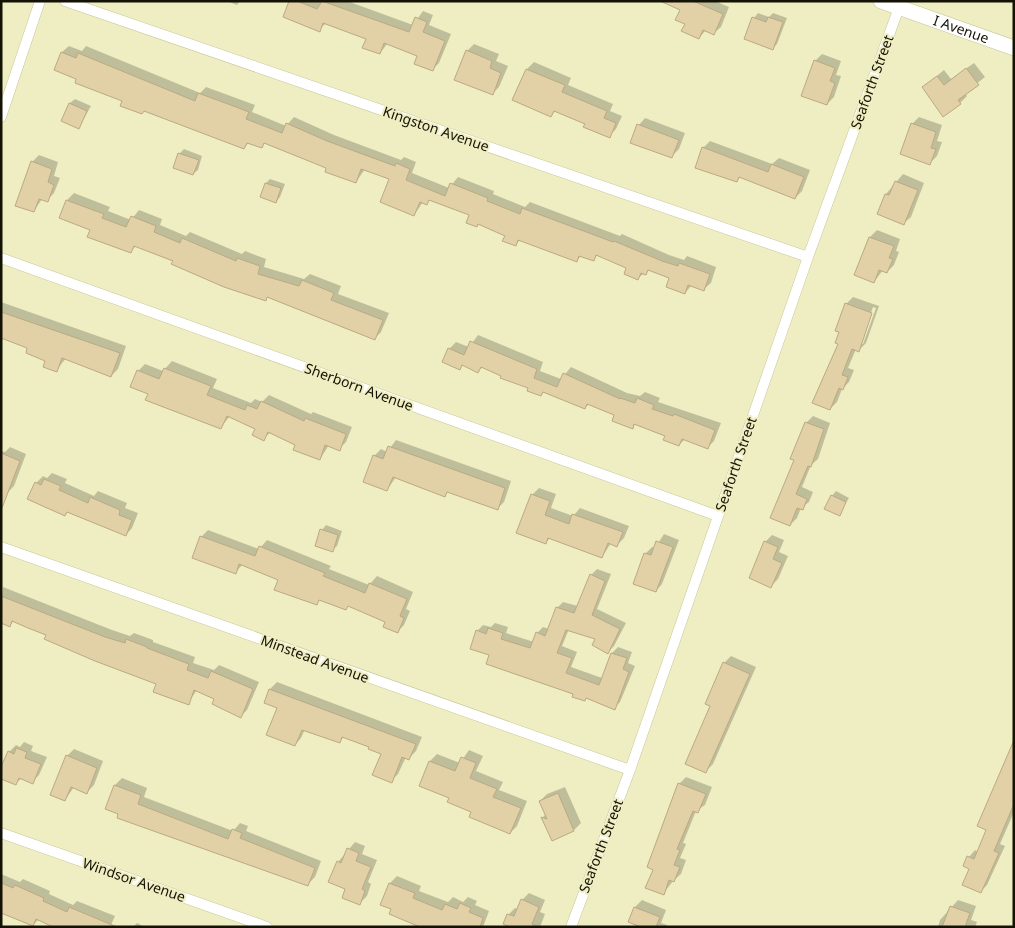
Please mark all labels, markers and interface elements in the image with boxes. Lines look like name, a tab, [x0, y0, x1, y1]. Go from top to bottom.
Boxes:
street label: I Avenue	[931, 10, 992, 47]
street label: Seaforth Street	[846, 32, 897, 132]
street label: Kingston Avenue	[380, 101, 492, 156]
street label: Sherborn Avenue	[302, 358, 416, 415]
street label: Seaforth Street	[710, 414, 761, 514]
street label: Minstead Avenue	[258, 630, 372, 687]
street label: Seaforth Street	[574, 796, 627, 895]
street label: Windsor Avenue	[80, 853, 188, 906]

